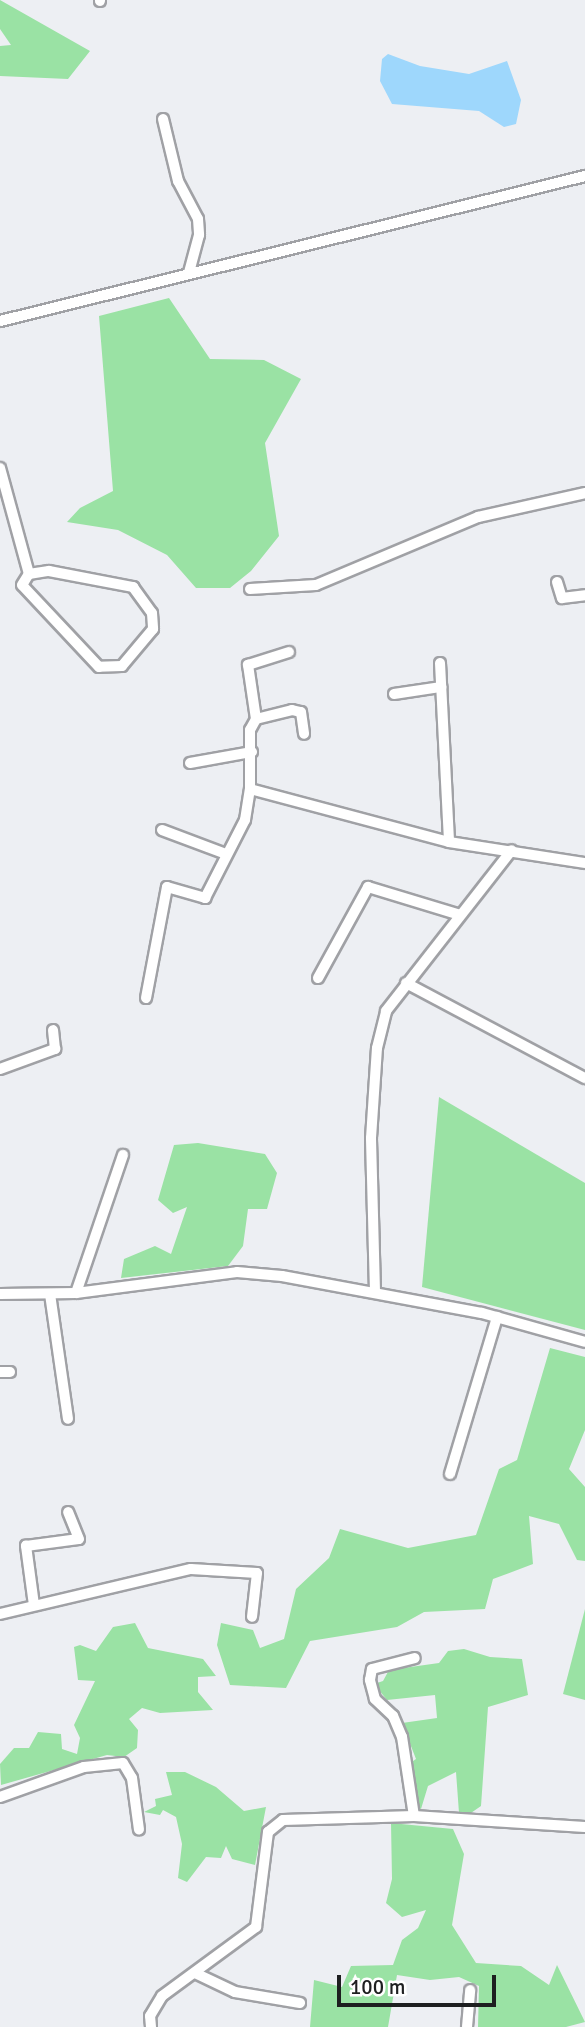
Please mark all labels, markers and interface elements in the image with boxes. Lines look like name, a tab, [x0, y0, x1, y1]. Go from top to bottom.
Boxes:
scale bar	[340, 1960, 499, 2004]
text: 100 m	[350, 1974, 405, 2000]

